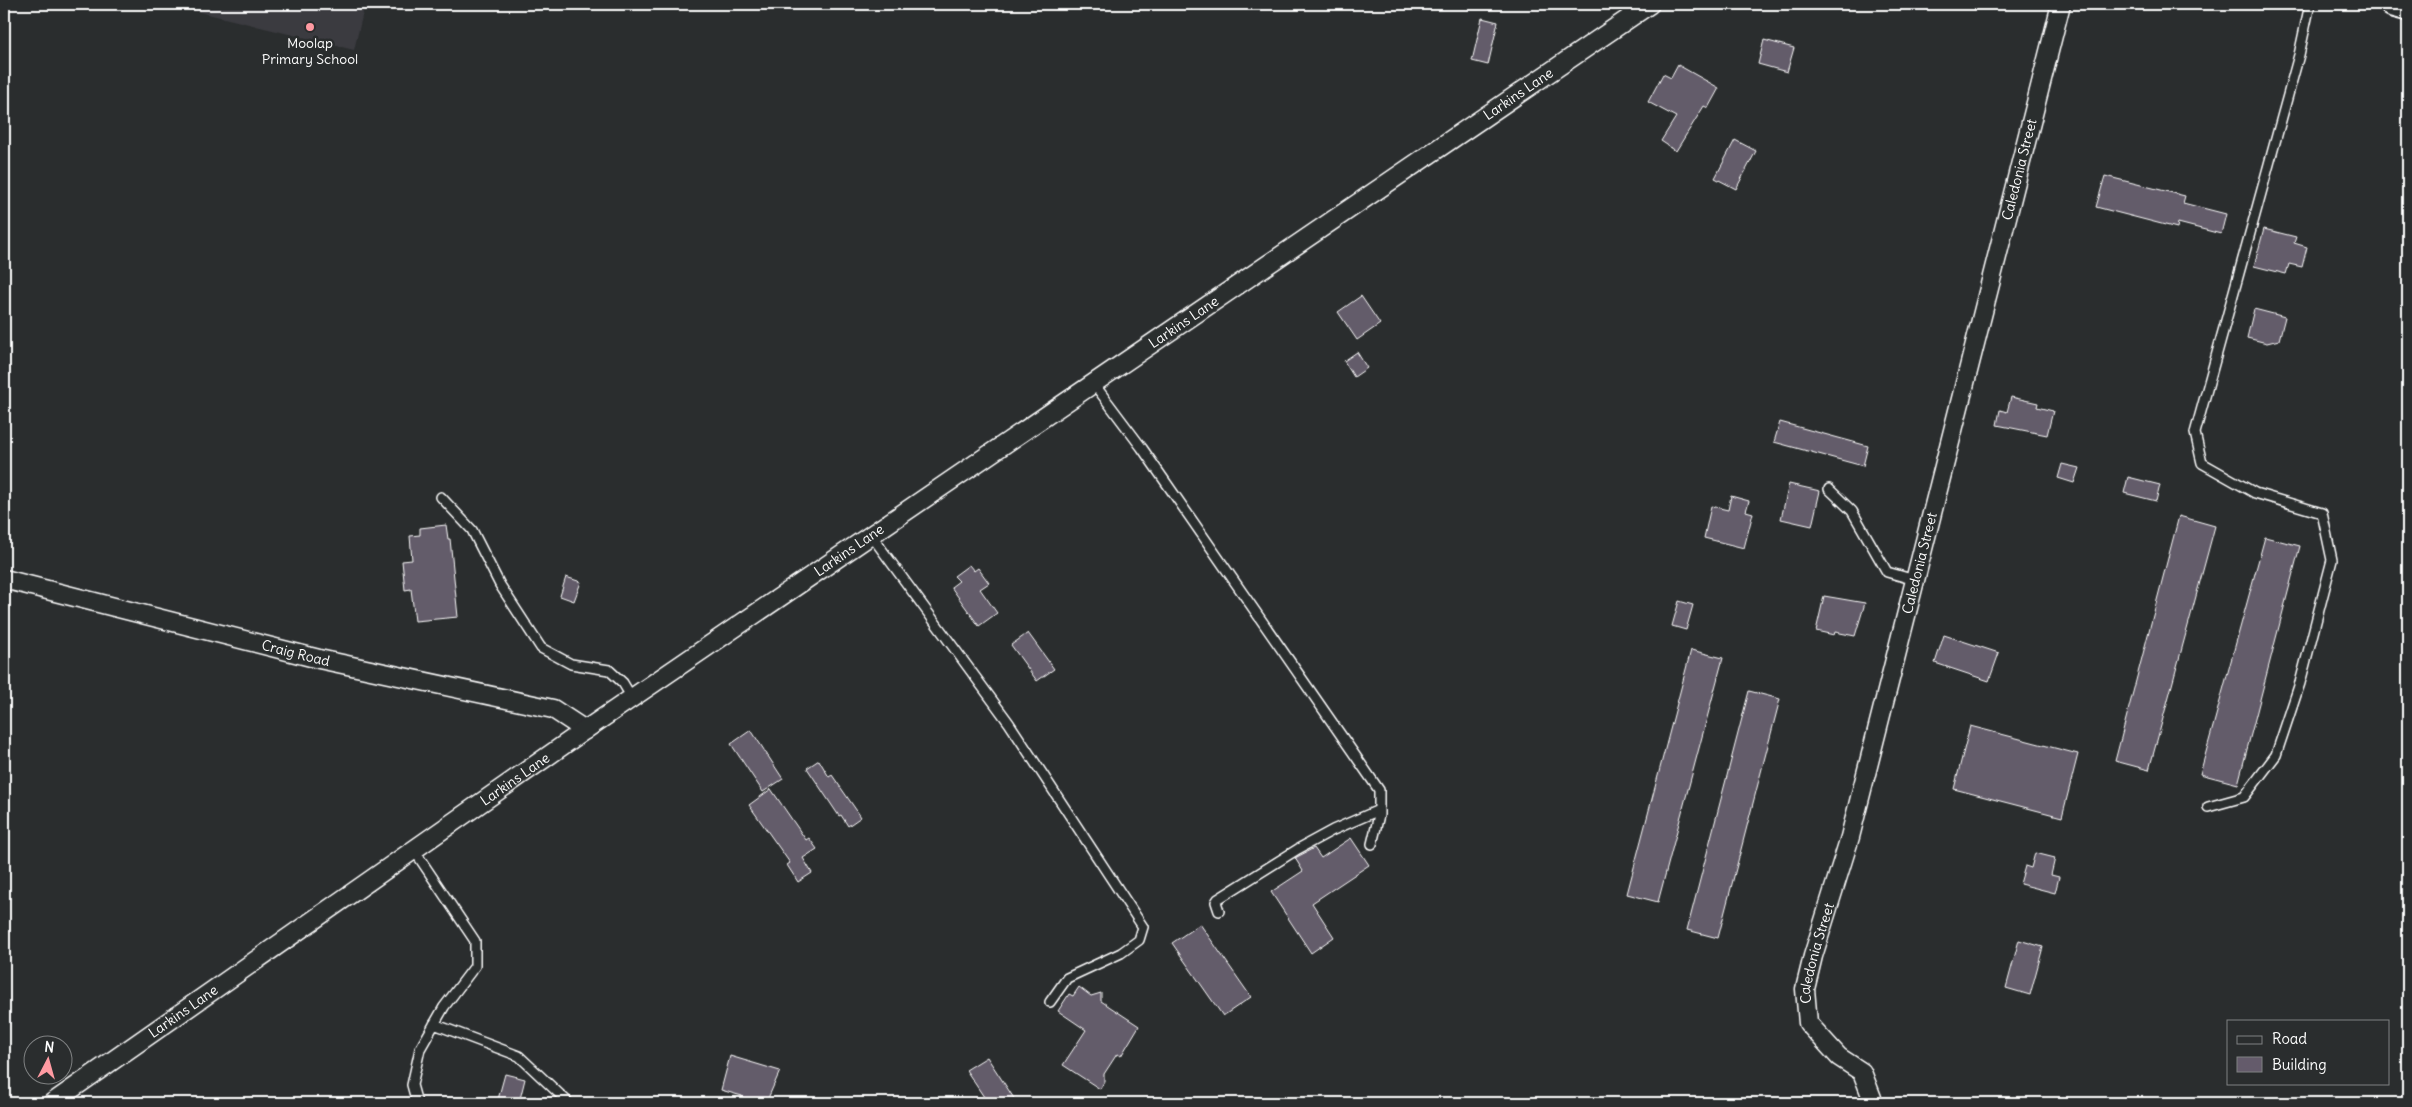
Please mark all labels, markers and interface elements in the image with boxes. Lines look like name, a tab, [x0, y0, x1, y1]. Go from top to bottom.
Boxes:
marker: Moolap Primary School	[304, 21, 316, 33]
place label: Moolap Primary School	[262, 34, 358, 68]
street label: Larkins Lane	[1480, 64, 1557, 124]
street label: Caledonia Street	[1998, 117, 2041, 222]
street label: Larkins Lane	[1145, 292, 1222, 352]
street label: Caledonia Street	[1898, 510, 1941, 616]
street label: Larkins Lane	[811, 520, 887, 580]
street label: Craig Road	[260, 636, 332, 670]
street label: Larkins Lane	[477, 749, 553, 810]
street label: Caledonia Street	[1796, 900, 1838, 1005]
street label: Larkins Lane	[145, 981, 221, 1042]
legend	[2227, 1020, 2390, 1084]
text: Road	[2272, 1029, 2307, 1048]
north arrow	[22, 1034, 72, 1084]
text: N	[44, 1038, 55, 1057]
text: Building	[2272, 1055, 2327, 1074]

